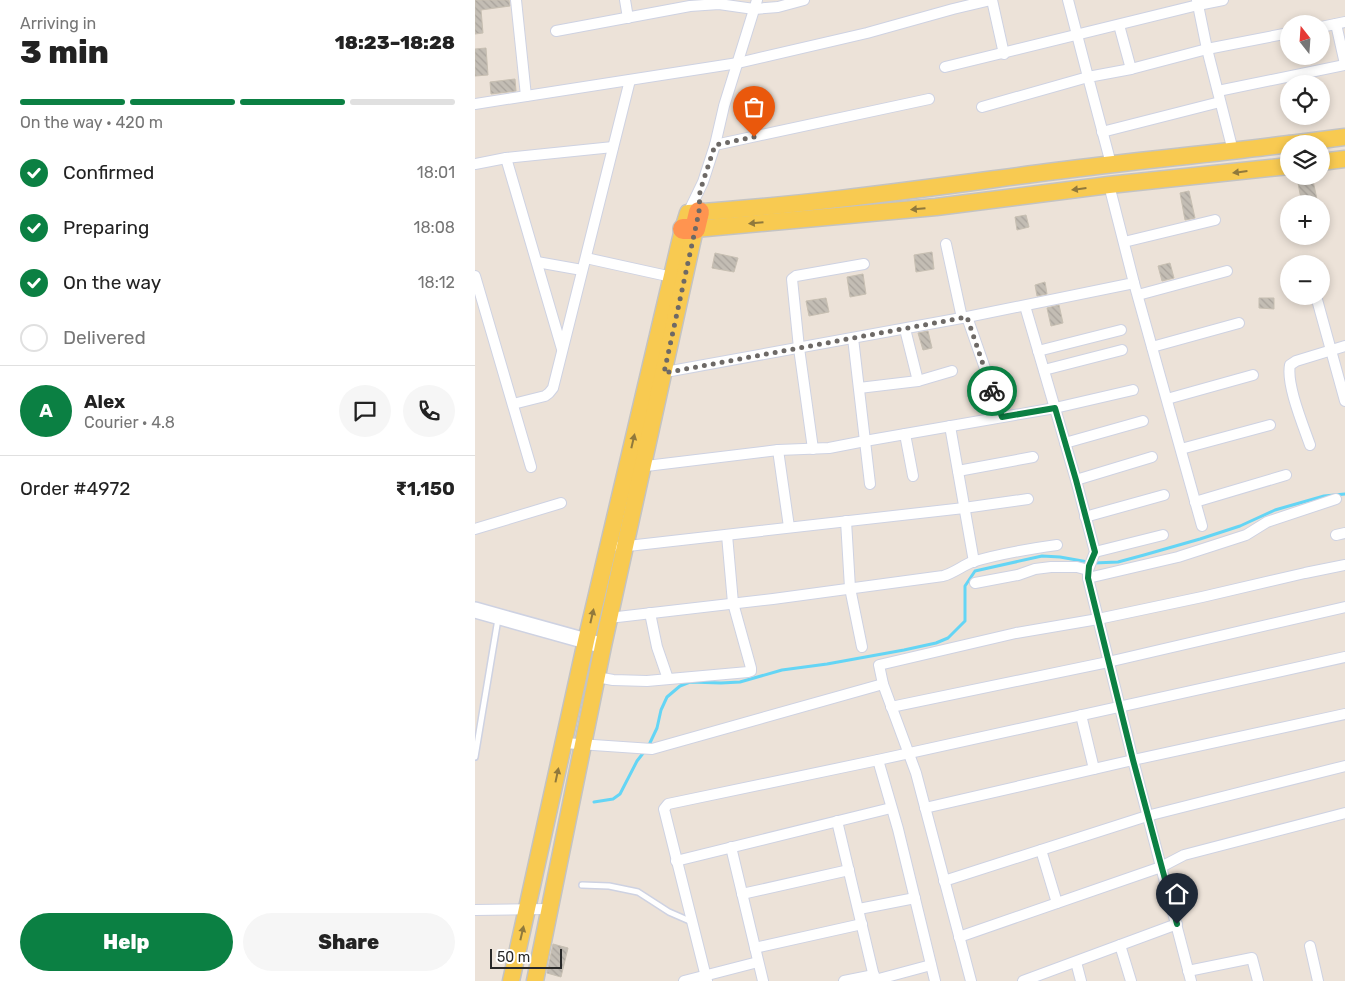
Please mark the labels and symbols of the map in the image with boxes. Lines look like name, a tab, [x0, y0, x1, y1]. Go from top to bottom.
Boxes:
north arrow	[1280, 15, 1330, 65]
pin	[733, 86, 775, 137]
one-way arrow	[1232, 168, 1248, 176]
one-way arrow	[1070, 185, 1086, 193]
one-way arrow	[909, 205, 925, 213]
one-way arrow	[747, 219, 763, 227]
courier	[967, 366, 1017, 416]
one-way arrow	[629, 433, 637, 448]
one-way arrow	[588, 609, 596, 624]
one-way arrow	[553, 767, 561, 782]
pin	[1156, 873, 1198, 924]
one-way arrow	[518, 926, 526, 941]
scale bar	[490, 946, 563, 969]

